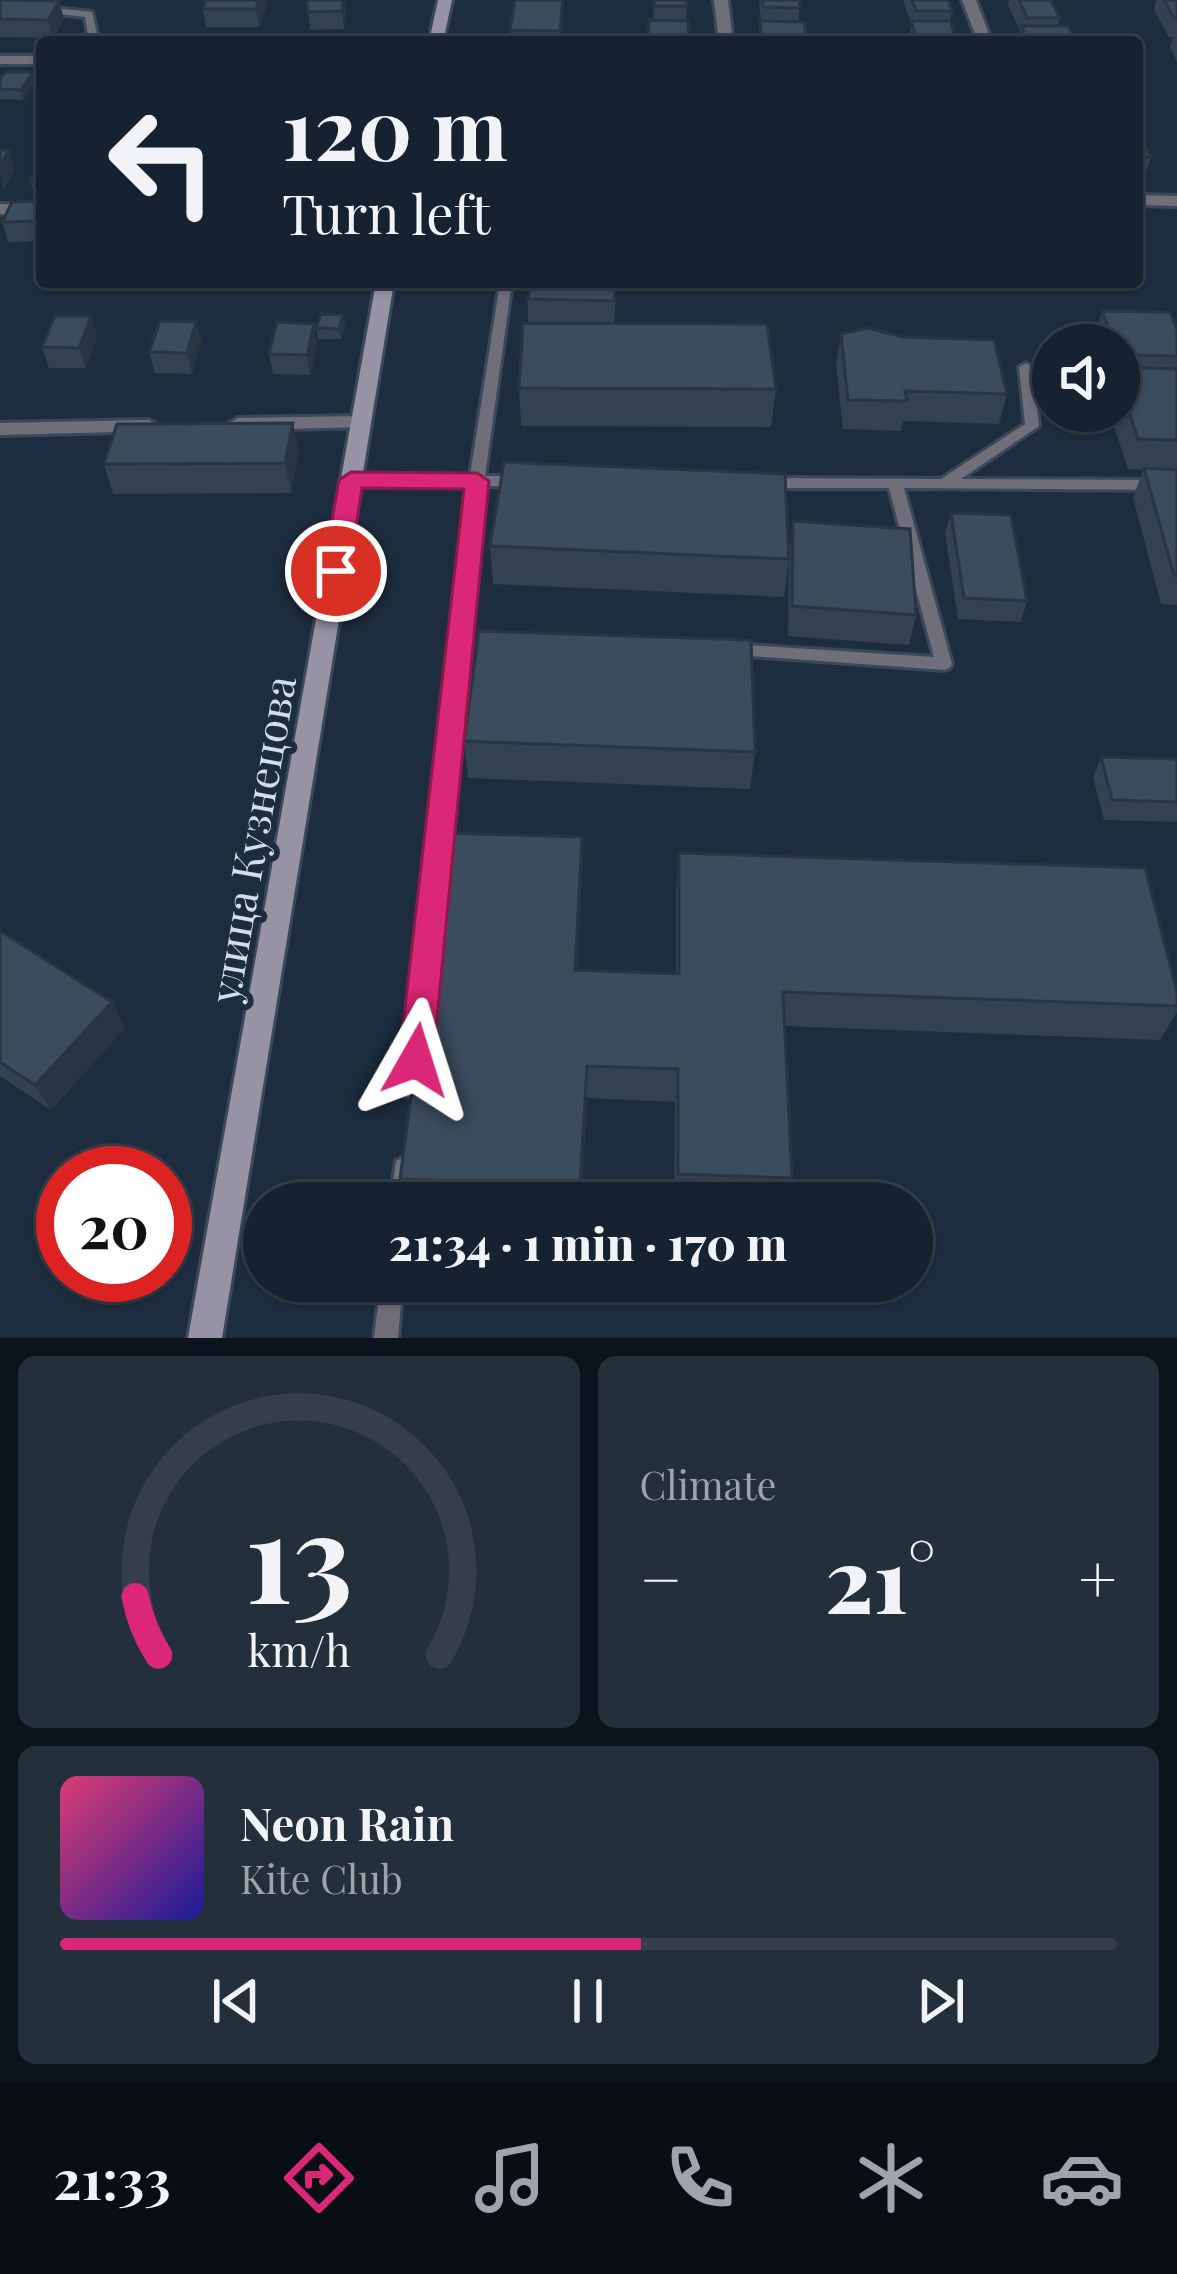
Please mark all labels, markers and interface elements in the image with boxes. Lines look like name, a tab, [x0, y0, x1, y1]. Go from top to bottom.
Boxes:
text: 120 m	[282, 70, 508, 182]
icon: left	[84, 84, 240, 240]
text: Turn left	[282, 177, 491, 249]
map controls	[1032, 324, 1140, 432]
button: sound	[1032, 324, 1140, 432]
pin	[285, 520, 387, 622]
icon: arrive	[303, 538, 369, 604]
street label: улица Кузнецова	[195, 671, 307, 1008]
position arrow	[353, 997, 479, 1123]
speed limit sign: 20	[36, 1146, 192, 1302]
text: 21:34 · 1 min · 170 m	[389, 1212, 787, 1272]
text: Climate	[640, 1458, 777, 1510]
text: 13	[245, 1469, 353, 1635]
text: 21°	[825, 1517, 935, 1637]
text: −	[640, 1533, 682, 1621]
text: +	[1078, 1533, 1117, 1621]
text: km/h	[247, 1621, 350, 1678]
text: Neon Rain	[240, 1792, 454, 1852]
text: Kite Club	[240, 1852, 403, 1904]
icon: previous	[203, 1968, 269, 2034]
icon: pause	[555, 1968, 621, 2034]
icon: next	[908, 1968, 974, 2034]
icon: directions	[277, 2136, 361, 2220]
icon: music	[468, 2136, 552, 2220]
icon: phone	[658, 2136, 742, 2220]
icon: climate	[849, 2136, 933, 2220]
icon: car	[1040, 2136, 1124, 2220]
text: 21:33	[53, 2142, 171, 2214]

